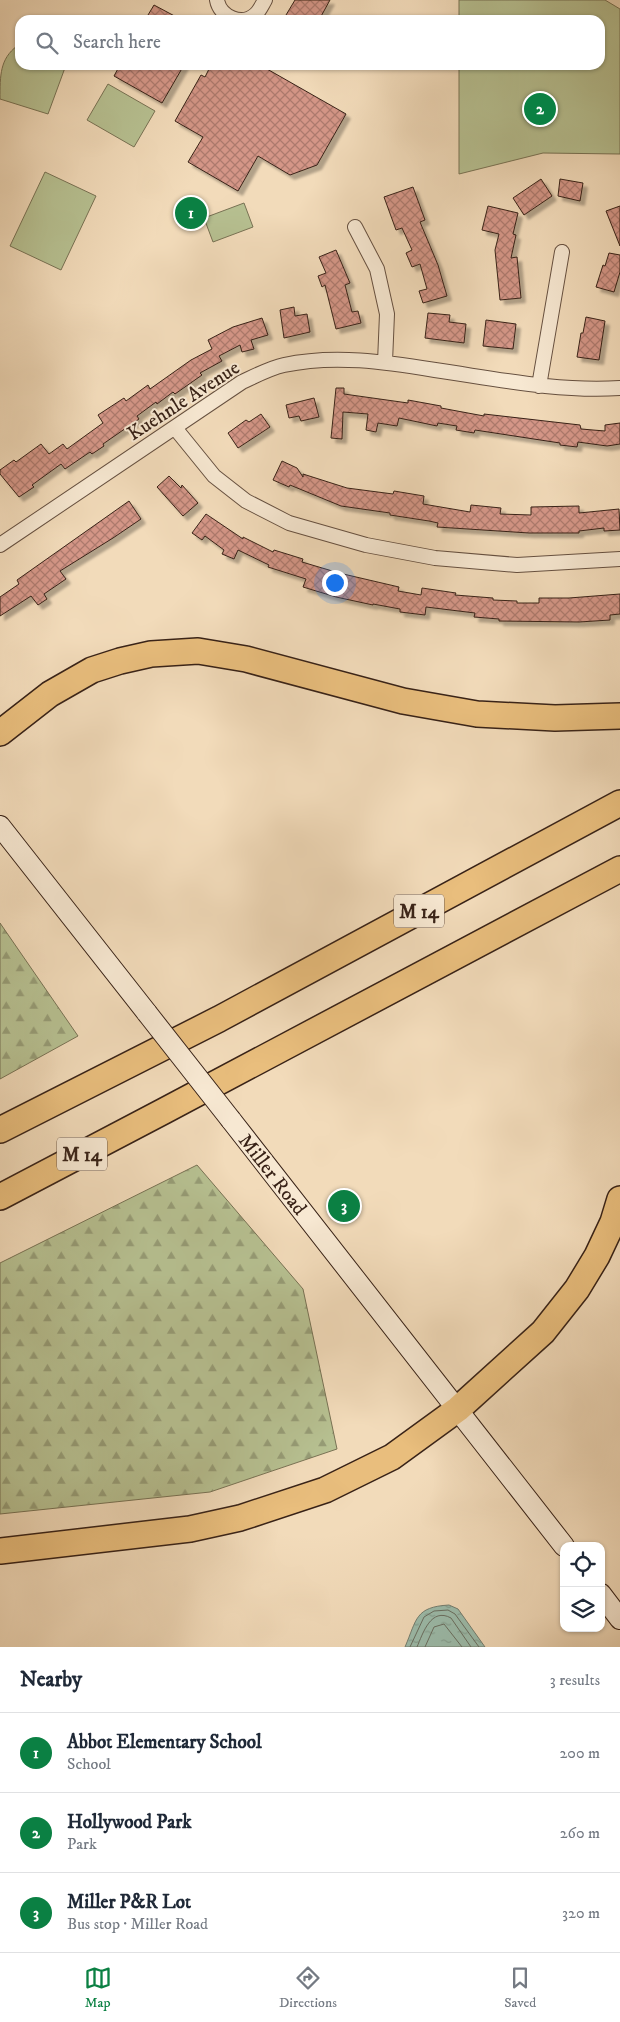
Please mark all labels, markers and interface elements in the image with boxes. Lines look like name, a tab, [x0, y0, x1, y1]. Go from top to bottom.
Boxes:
search box	[15, 15, 605, 70]
icon: search	[33, 29, 61, 57]
text: Search here	[73, 31, 161, 54]
pin: 2	[524, 90, 556, 128]
pin: 1	[175, 194, 207, 232]
street label: Kuehnle Avenue	[123, 356, 245, 447]
your location	[322, 570, 348, 596]
road number: M 14	[394, 894, 444, 928]
street label: Miller Road	[232, 1129, 311, 1221]
road number: M 14	[57, 1138, 107, 1170]
pin: 3	[328, 1187, 360, 1225]
map controls	[560, 1542, 605, 1632]
button: locate	[560, 1542, 605, 1587]
button: layers	[560, 1587, 605, 1632]
text: Nearby	[20, 1667, 82, 1693]
text: 3 results	[550, 1670, 600, 1690]
text: Abbot Elementary School	[67, 1731, 262, 1754]
text: 1	[33, 1743, 39, 1763]
text: 200 m	[559, 1743, 600, 1763]
text: School	[67, 1754, 111, 1774]
text: Hollywood Park	[67, 1811, 192, 1834]
text: 2	[32, 1823, 40, 1843]
text: 260 m	[560, 1823, 600, 1843]
text: Park	[67, 1834, 97, 1854]
text: Miller P&R Lot	[67, 1891, 191, 1914]
text: 3	[33, 1903, 39, 1923]
text: 320 m	[562, 1903, 600, 1923]
text: Bus stop · Miller Road	[67, 1914, 208, 1934]
tab: Map	[84, 1964, 112, 2012]
tab: Directions	[279, 1964, 337, 2012]
tab: Saved	[504, 1964, 536, 2012]

